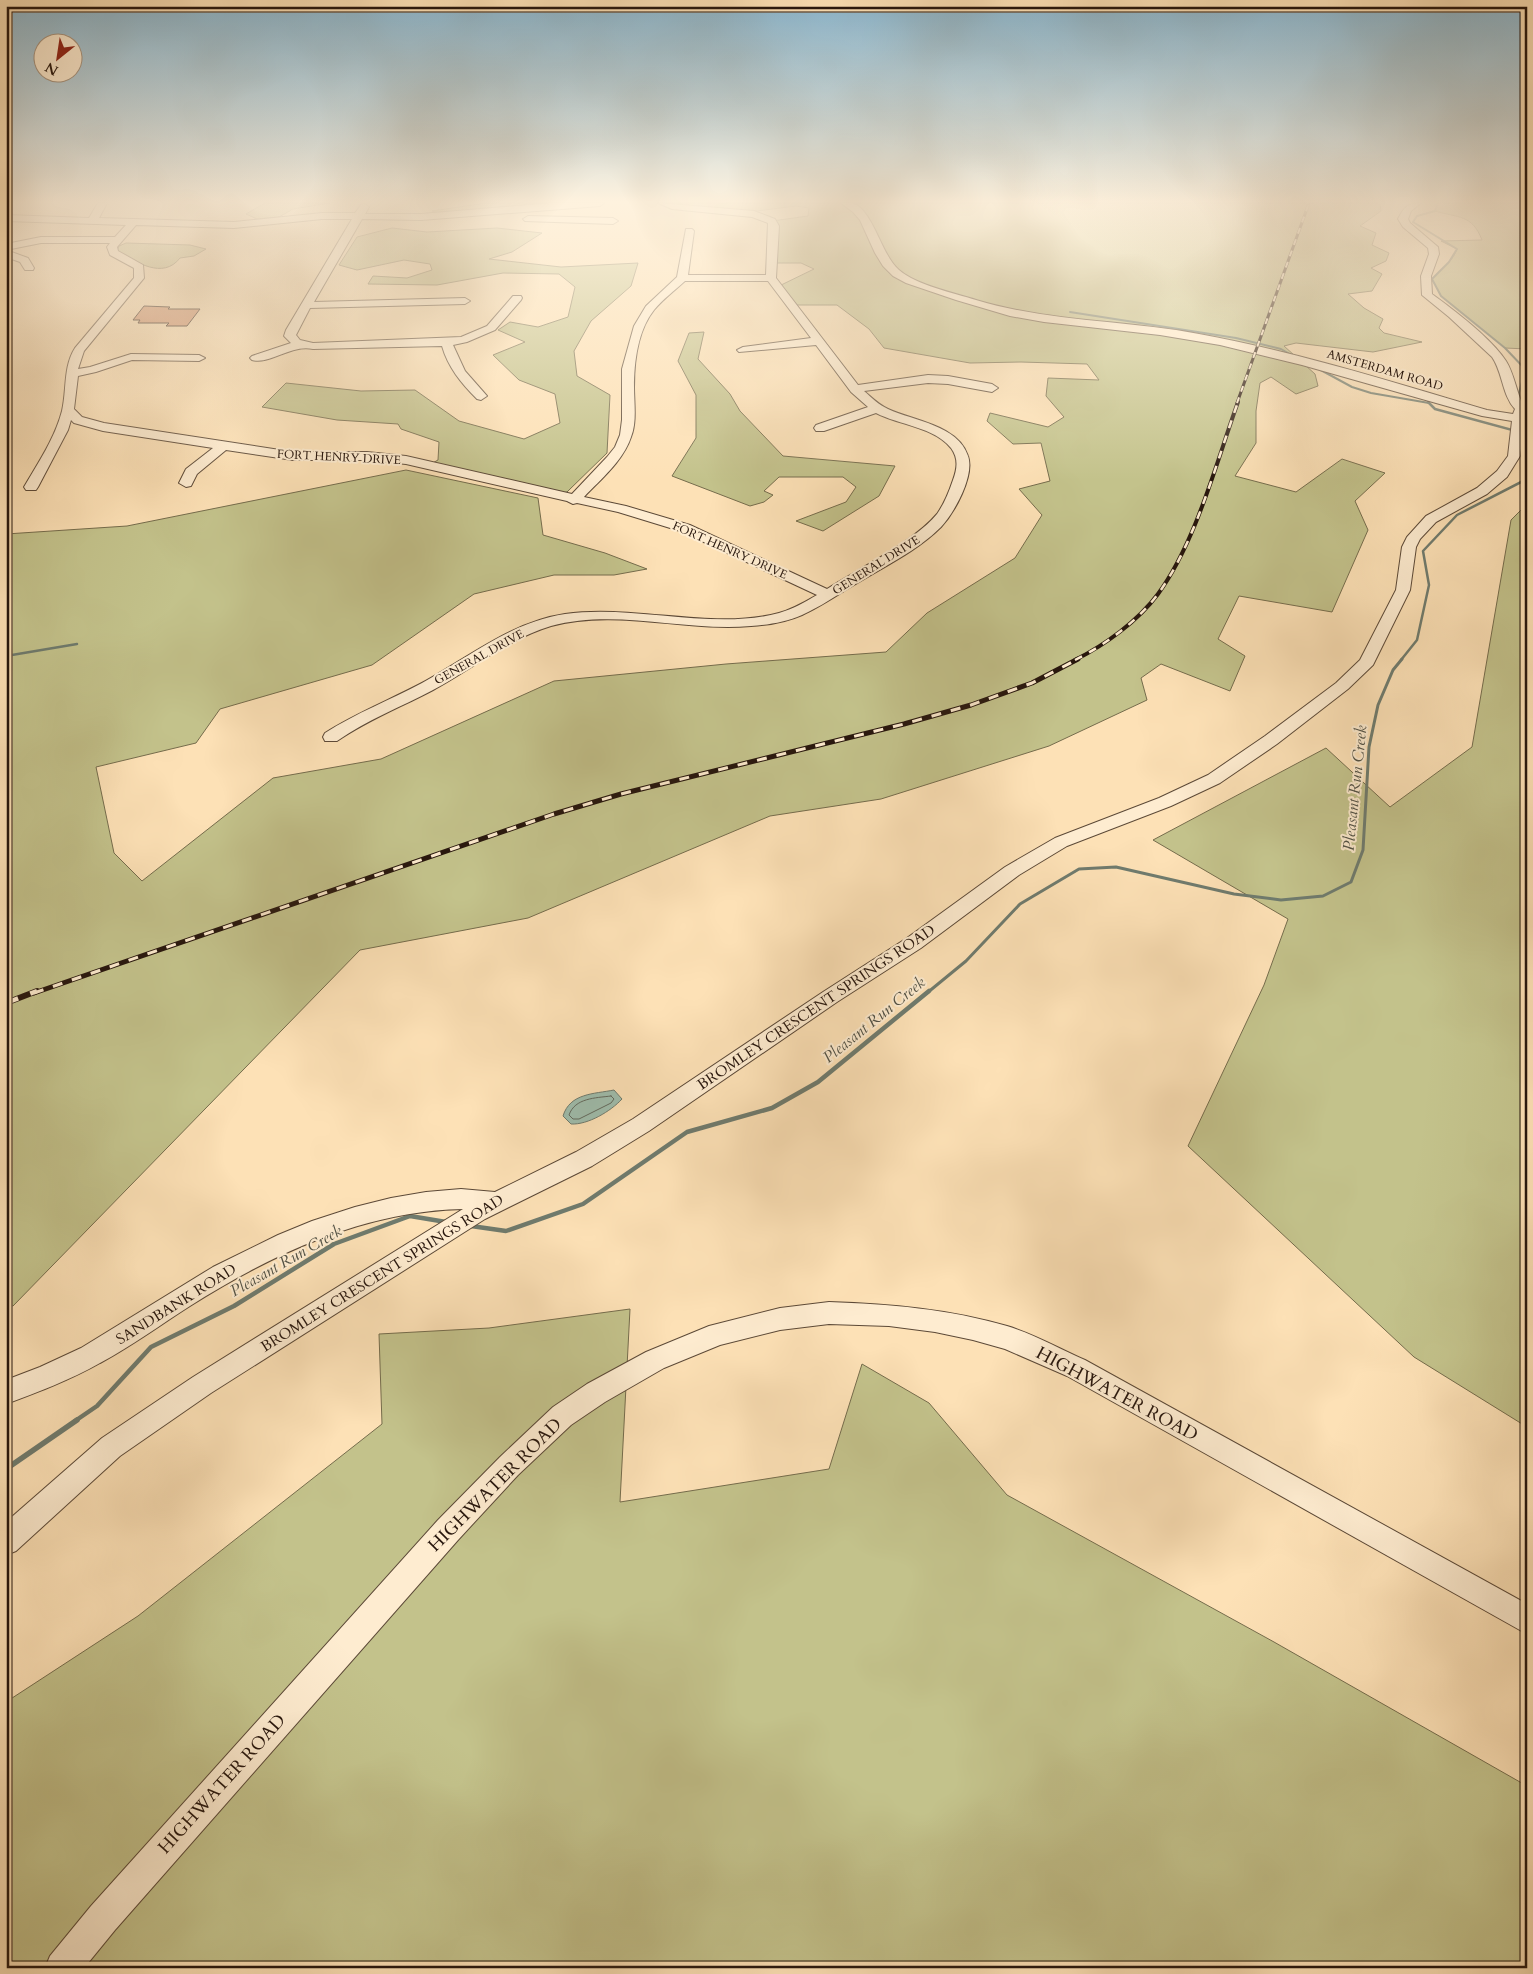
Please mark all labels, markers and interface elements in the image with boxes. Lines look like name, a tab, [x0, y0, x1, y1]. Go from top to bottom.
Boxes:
north arrow	[32, 32, 82, 82]
text: N	[42, 58, 62, 80]
street label: AMSTERDAM ROAD	[1325, 346, 1445, 394]
street label: FORT HENRY DRIVE	[277, 446, 401, 468]
street label: FORT HENRY DRIVE	[670, 517, 790, 583]
street label: GENERAL DRIVE	[829, 532, 923, 598]
street label: GENERAL DRIVE	[431, 626, 527, 688]
water label: Pleasant Run Creek	[1337, 724, 1373, 852]
street label: BROMLEY CRESCENT SPRINGS ROAD	[693, 920, 939, 1094]
water label: Pleasant Run Creek	[818, 972, 930, 1068]
street label: BROMLEY CRESCENT SPRINGS ROAD	[257, 1190, 507, 1356]
water label: Pleasant Run Creek	[226, 1220, 346, 1302]
street label: SANDBANK ROAD	[112, 1259, 240, 1349]
street label: HIGHWATER ROAD	[1032, 1341, 1202, 1447]
street label: HIGHWATER ROAD	[422, 1412, 568, 1558]
street label: HIGHWATER ROAD	[152, 1709, 292, 1859]

